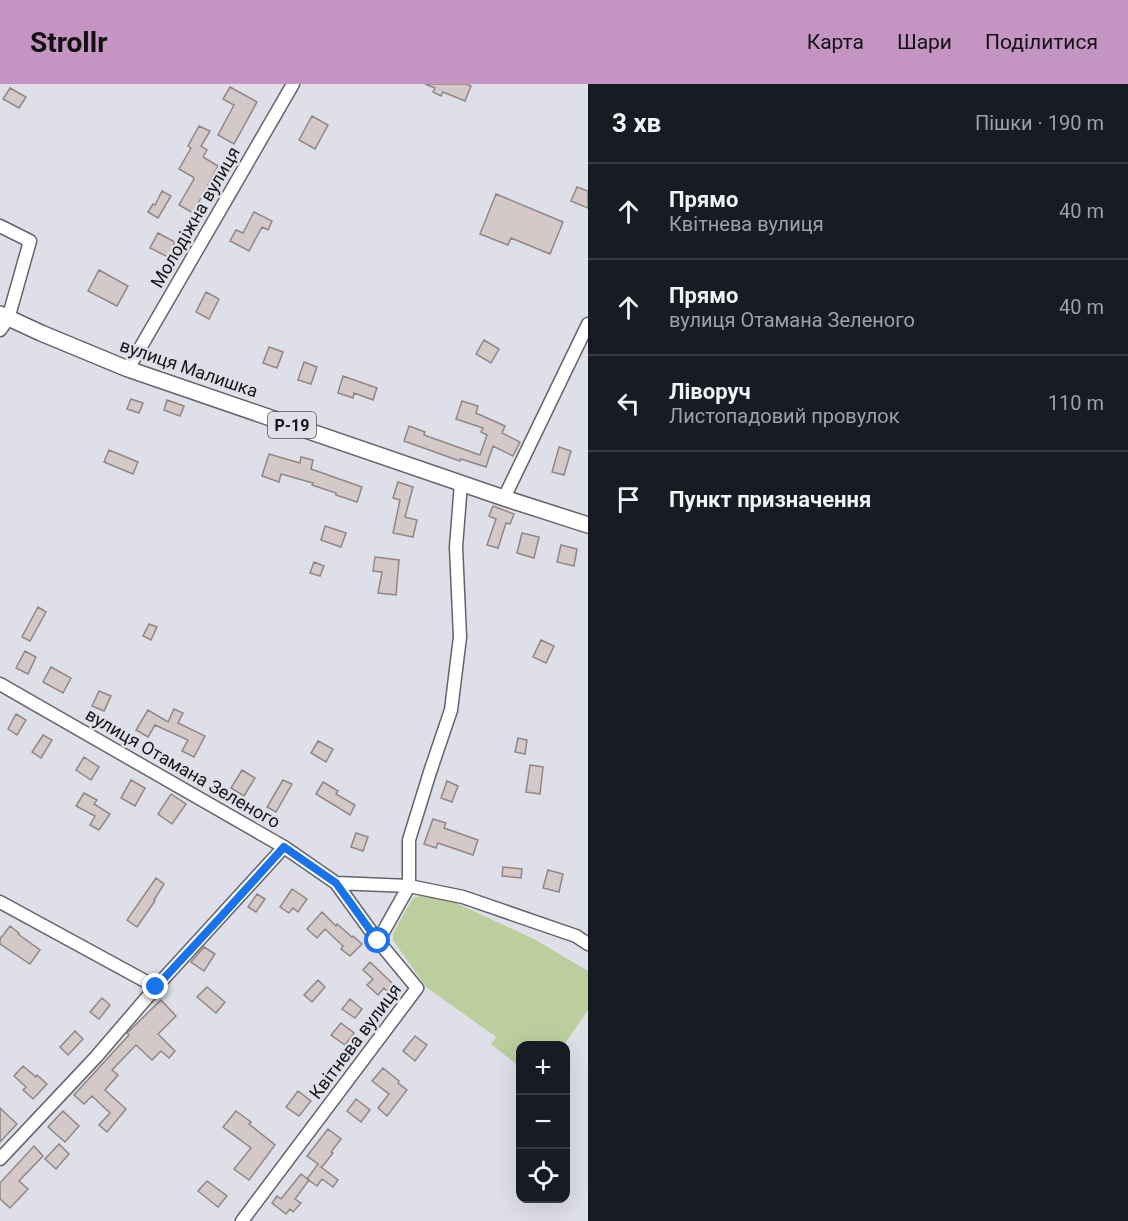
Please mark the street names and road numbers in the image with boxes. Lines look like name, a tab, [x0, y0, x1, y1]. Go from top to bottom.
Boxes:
street label: Молодіжна вулиця	[146, 143, 244, 291]
street label: вулиця Малишка	[117, 335, 261, 401]
road number: Р-19	[268, 412, 316, 438]
street label: вулиця Отамана Зеленого	[82, 704, 284, 832]
street label: Квітнева вулиця	[305, 979, 405, 1103]

